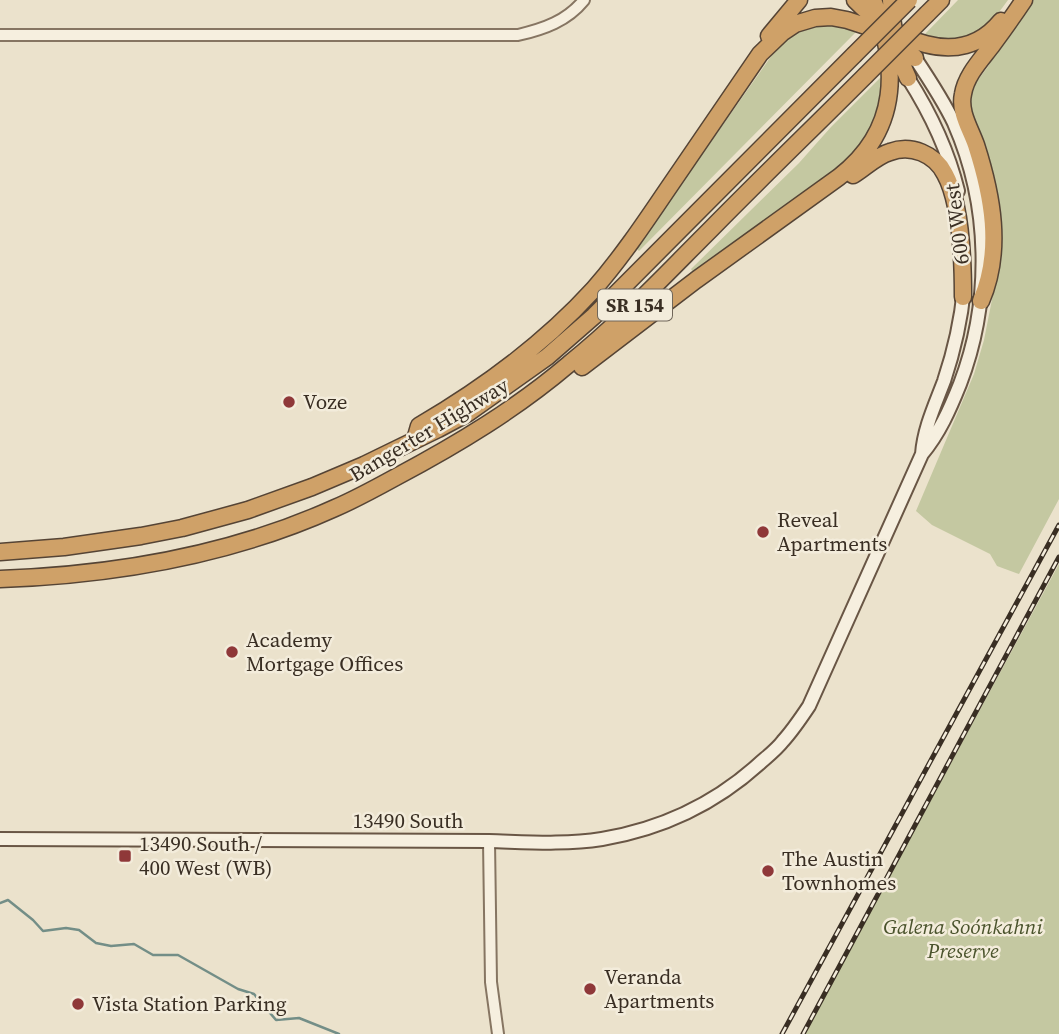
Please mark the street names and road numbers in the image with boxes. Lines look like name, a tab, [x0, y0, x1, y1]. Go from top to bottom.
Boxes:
street label: 600 West	[937, 182, 976, 266]
road number: SR 154	[598, 290, 672, 320]
street label: Bangerter Highway	[344, 370, 514, 489]
street label: 13490 South	[352, 806, 464, 835]

